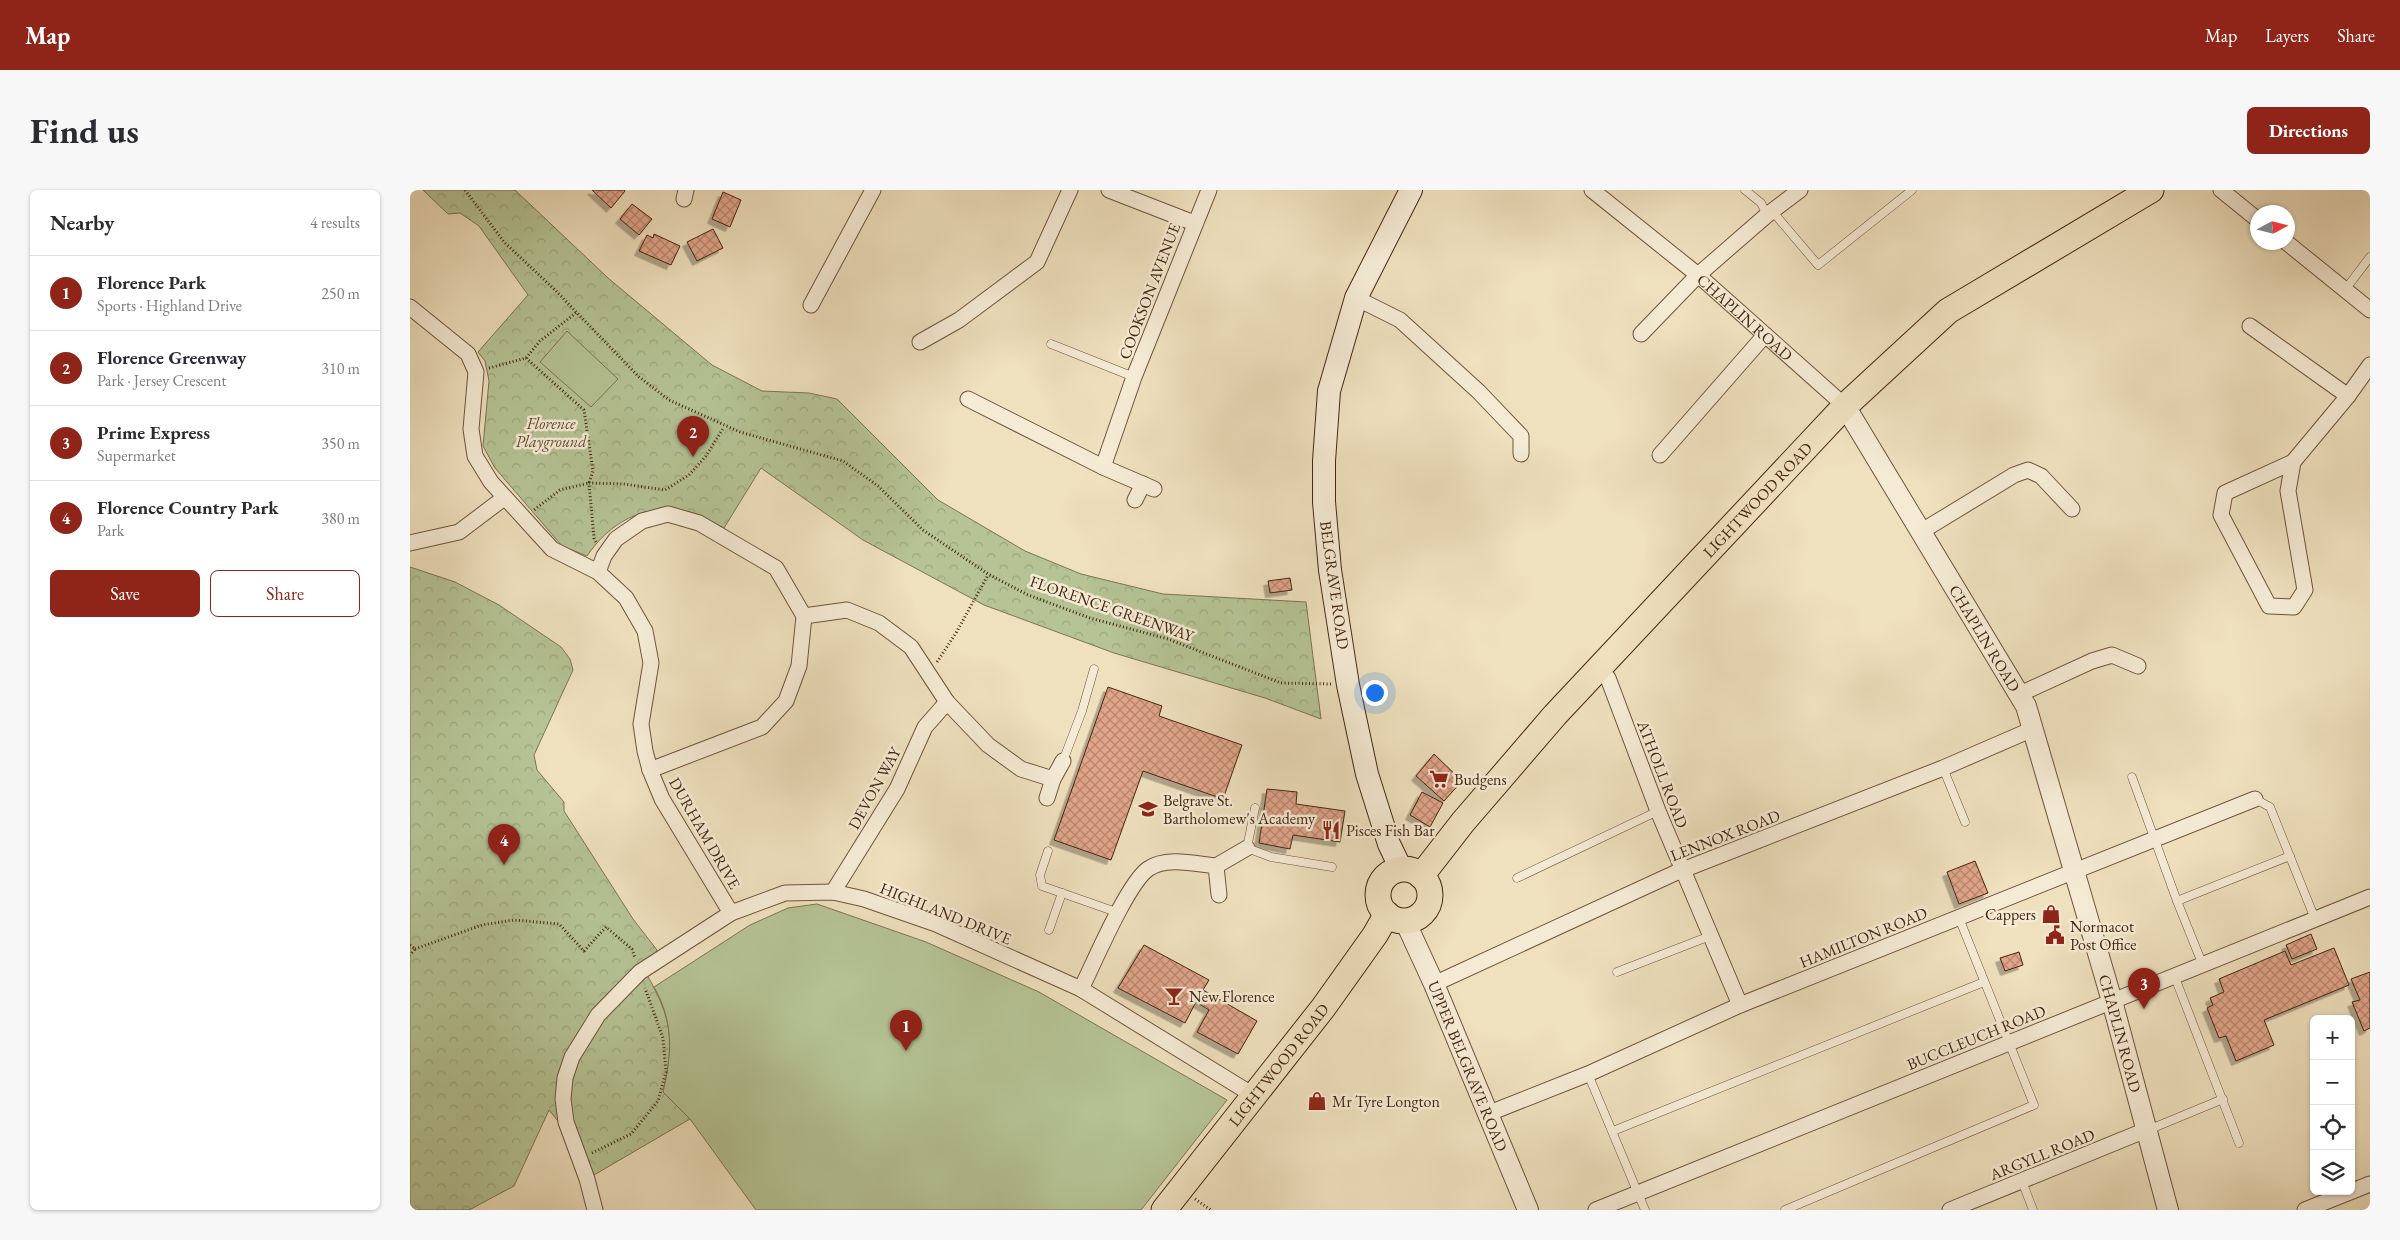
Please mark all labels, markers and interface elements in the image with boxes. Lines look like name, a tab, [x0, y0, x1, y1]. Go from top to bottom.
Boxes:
text: Map	[25, 20, 70, 51]
text: Map	[2205, 24, 2237, 47]
text: Layers	[2265, 24, 2309, 47]
text: Share	[2337, 24, 2375, 47]
button: Directions	[2247, 107, 2370, 154]
text: Find us	[30, 108, 139, 153]
north arrow	[2250, 205, 2295, 250]
text: Nearby	[50, 209, 114, 236]
text: 4 results	[310, 212, 360, 233]
street label: COOKSON AVENUE	[1114, 220, 1185, 362]
street label: CHAPLIN ROAD	[1693, 269, 1797, 366]
text: Florence Park	[97, 270, 206, 295]
text: 1	[62, 283, 70, 304]
text: 250 m	[321, 283, 360, 304]
text: Sports · Highland Drive	[97, 295, 242, 316]
text: Florence Greenway	[97, 345, 246, 370]
text: 2	[62, 358, 70, 379]
text: 310 m	[321, 358, 360, 379]
text: Park · Jersey Crescent	[97, 370, 227, 391]
park label: Florence Playground	[515, 413, 587, 452]
pin: 2	[677, 416, 709, 457]
text: Prime Express	[97, 420, 210, 445]
text: 3	[62, 433, 70, 454]
text: 350 m	[321, 433, 360, 454]
street label: LIGHTWOOD ROAD	[1698, 438, 1817, 562]
text: Supermarket	[97, 445, 176, 466]
text: Florence Country Park	[97, 495, 279, 520]
text: 4	[62, 508, 70, 529]
text: 380 m	[321, 508, 360, 529]
street label: BELGRAVE ROAD	[1315, 519, 1354, 651]
text: Park	[97, 520, 124, 541]
button: Save	[50, 570, 200, 617]
button: Share	[210, 570, 360, 617]
street label: FLORENCE GREENWAY	[1027, 571, 1197, 647]
street label: CHAPLIN ROAD	[1944, 581, 2025, 696]
your location	[1362, 680, 1388, 706]
street label: ATHOLL ROAD	[1632, 716, 1693, 831]
street label: DEVON WAY	[843, 743, 906, 833]
supermarket icon: Budgens	[1428, 768, 1450, 790]
place label: Budgens	[1454, 769, 1507, 790]
street label: DURHAM DRIVE	[664, 774, 745, 893]
place label: Belgrave St. Bartholomew's Academy	[1163, 790, 1316, 829]
school or university icon: Belgrave St. Bartholomew's Academy	[1137, 798, 1159, 820]
street label: LENNOX ROAD	[1667, 805, 1783, 866]
restaurant icon: Pisces Fish Bar	[1320, 819, 1342, 841]
place label: Pisces Fish Bar	[1346, 820, 1435, 841]
pin: 4	[488, 824, 520, 865]
street label: HIGHLAND DRIVE	[877, 877, 1015, 949]
street label: HAMILTON ROAD	[1796, 902, 1930, 973]
shop icon: Cappers	[2040, 903, 2062, 925]
place label: Cappers	[1985, 904, 2036, 925]
place label: Normacot Post Office	[2070, 916, 2136, 955]
public building icon: Normacot Post Office	[2044, 924, 2066, 946]
pin: 3	[2128, 968, 2160, 1009]
street label: CHAPLIN ROAD	[2094, 972, 2146, 1095]
street label: UPPER BELGRAVE ROAD	[1423, 978, 1512, 1154]
bar icon: New Florence	[1163, 985, 1185, 1007]
place label: New Florence	[1189, 986, 1275, 1007]
street label: LIGHTWOOD ROAD	[1224, 999, 1334, 1131]
street label: BUCCLEUCH ROAD	[1904, 1000, 2049, 1075]
pin: 1	[890, 1010, 922, 1051]
map controls	[2310, 1015, 2355, 1195]
button: +	[2310, 1015, 2355, 1060]
button: −	[2310, 1060, 2355, 1105]
shop icon: Mr Tyre Longton	[1306, 1090, 1328, 1112]
place label: Mr Tyre Longton	[1332, 1091, 1440, 1112]
button: locate	[2310, 1105, 2355, 1150]
street label: ARGYLL ROAD	[1986, 1124, 2098, 1185]
button: layers	[2310, 1150, 2355, 1195]

